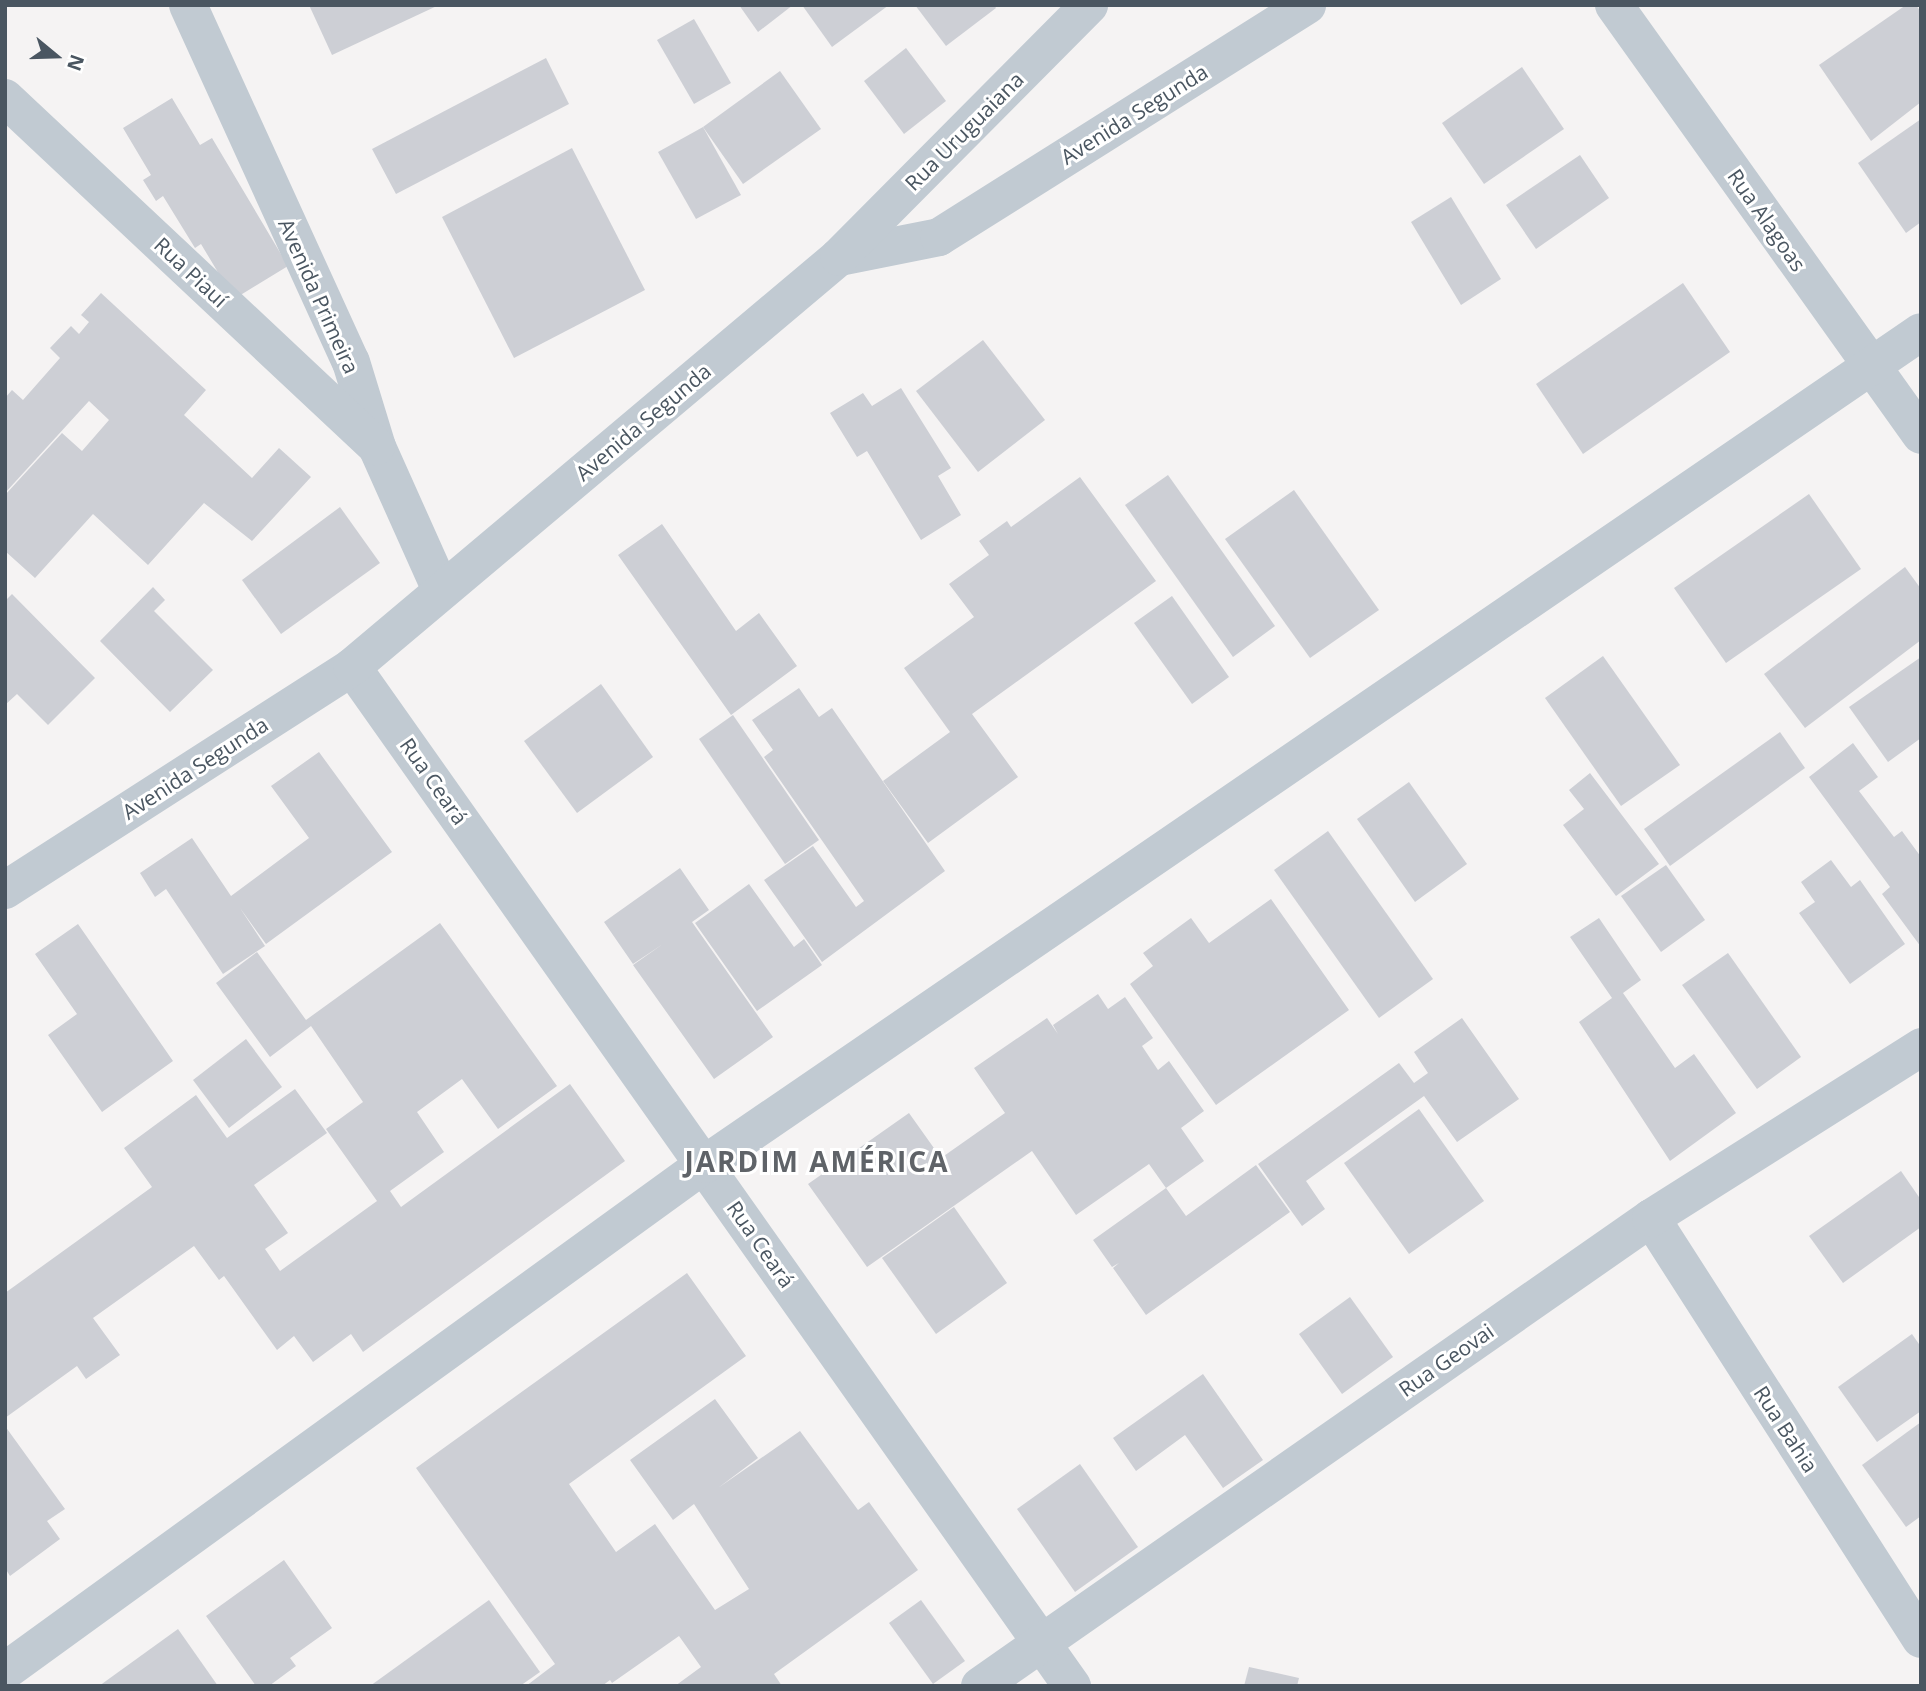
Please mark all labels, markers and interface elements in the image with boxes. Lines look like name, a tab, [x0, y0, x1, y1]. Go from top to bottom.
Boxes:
north arrow	[21, 21, 91, 91]
text: N	[61, 51, 91, 74]
street label: Avenida Segunda	[1056, 59, 1212, 169]
street label: Rua Uruguaiana	[900, 67, 1028, 195]
street label: Rua Alagoas	[1723, 164, 1811, 276]
street label: Avenida Primeira	[274, 215, 364, 377]
street label: Rua Piauí	[149, 232, 233, 312]
street label: Avenida Segunda	[570, 358, 716, 486]
street label: Avenida Segunda	[117, 711, 273, 825]
street label: Rua Ceará	[395, 733, 473, 829]
district label: JARDIM AMÉRICA	[686, 1144, 948, 1178]
street label: Rua Ceará	[722, 1196, 800, 1292]
street label: Rua Geovai	[1394, 1318, 1498, 1402]
street label: Rua Bahia	[1749, 1381, 1823, 1477]

